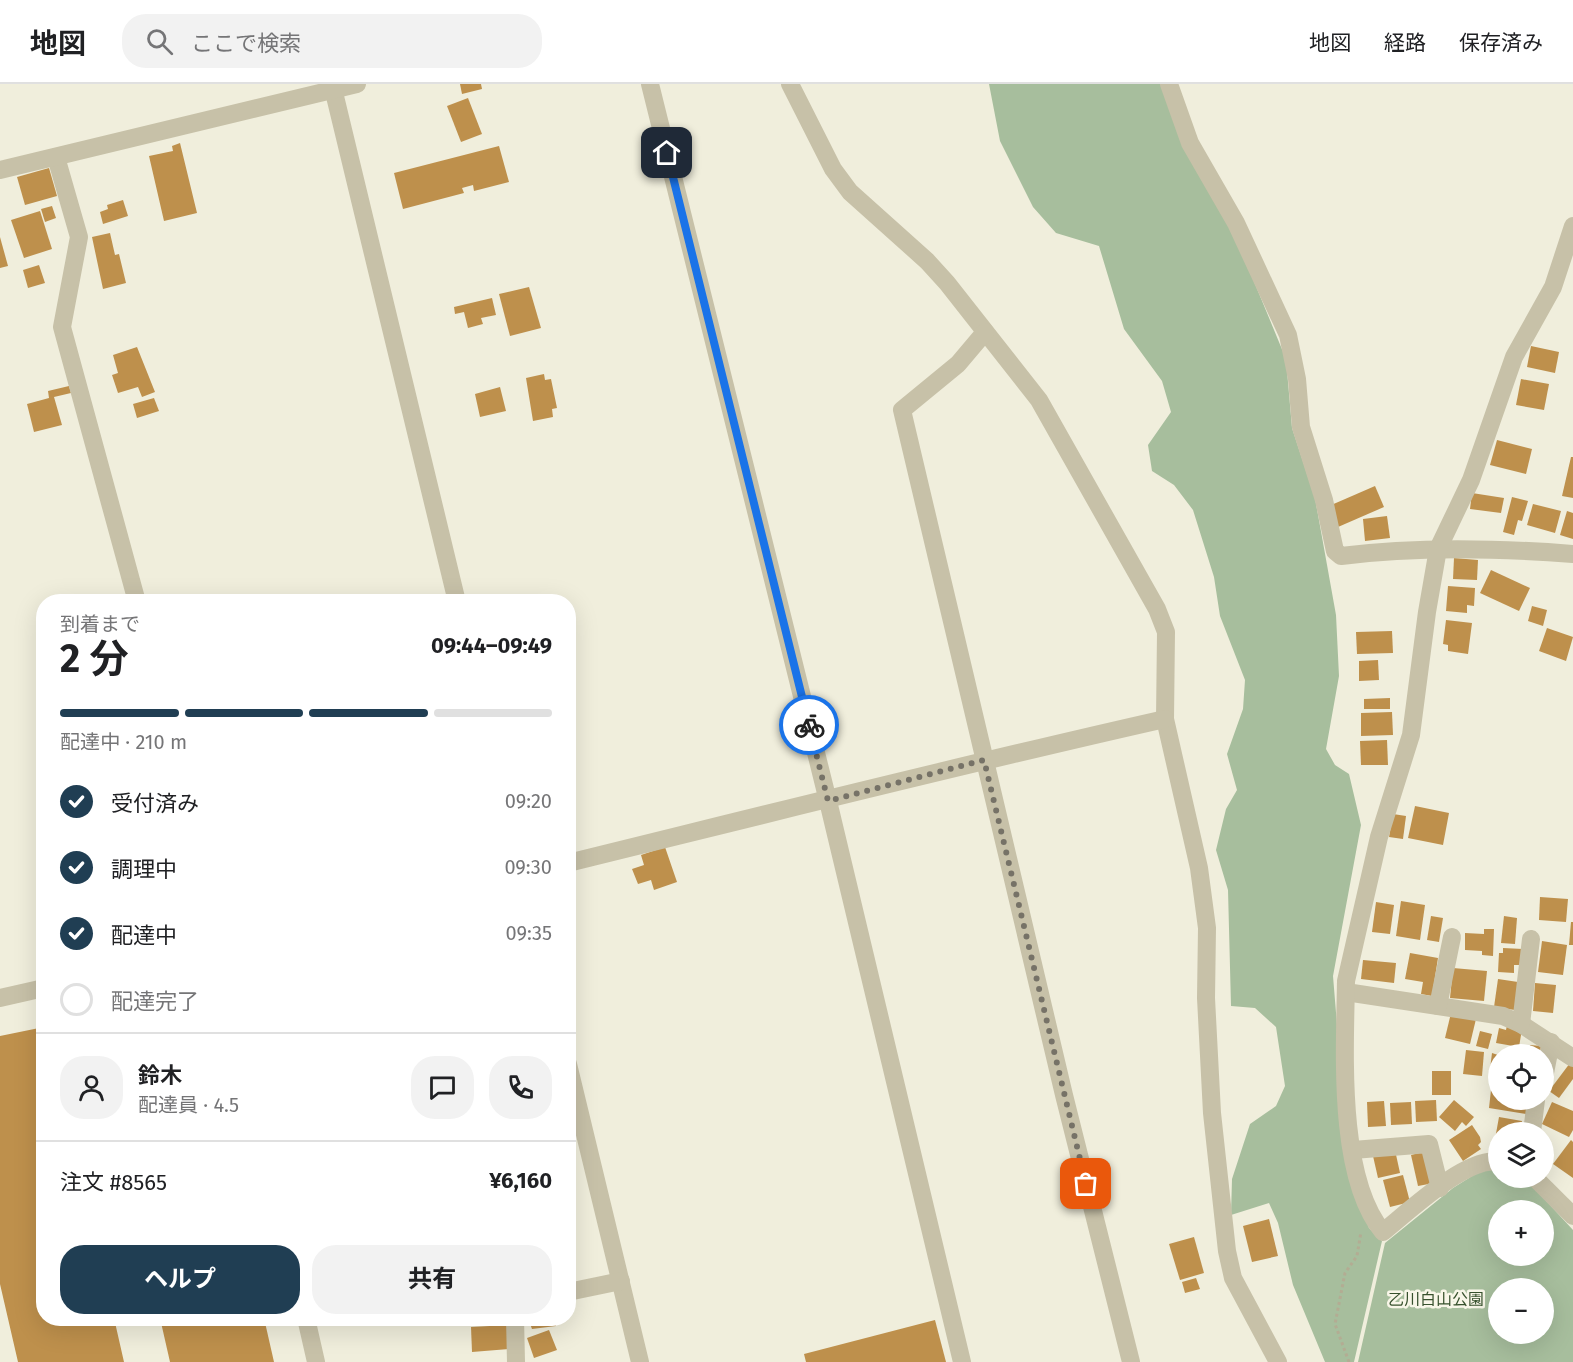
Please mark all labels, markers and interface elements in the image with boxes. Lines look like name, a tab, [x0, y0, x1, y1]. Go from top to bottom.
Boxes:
search box	[122, 14, 542, 68]
icon: search	[143, 25, 176, 58]
text: 地図	[30, 27, 86, 60]
text: ここで検索	[191, 30, 301, 57]
text: 地図	[1309, 30, 1351, 56]
text: 経路	[1384, 30, 1426, 56]
text: 保存済み	[1459, 30, 1543, 56]
pin	[641, 127, 692, 178]
icon: home	[650, 136, 683, 169]
text: 到着まで	[60, 612, 140, 636]
text: 09:44–09:49	[431, 632, 552, 659]
text: 2 分	[60, 636, 128, 682]
courier	[779, 695, 839, 755]
icon: bike	[793, 709, 826, 742]
text: 配達中 · 210 m	[60, 730, 187, 754]
icon: check	[60, 785, 93, 818]
text: 09:20	[505, 789, 552, 813]
text: 受付済み	[111, 790, 199, 817]
icon: check	[60, 851, 93, 884]
text: 09:30	[504, 855, 552, 879]
text: 調理中	[111, 856, 177, 883]
icon: check	[60, 917, 93, 950]
text: 09:35	[506, 921, 552, 945]
text: 配達中	[111, 922, 177, 949]
text: 配達完了	[111, 988, 199, 1015]
map controls	[1488, 1044, 1554, 1344]
button: locate	[1488, 1044, 1554, 1110]
button: person	[60, 1056, 123, 1119]
button: chat	[411, 1056, 474, 1119]
button: phone	[489, 1056, 552, 1119]
text: 鈴木	[138, 1062, 182, 1089]
text: 配達員 · 4.5	[138, 1093, 239, 1117]
button: layers	[1488, 1122, 1554, 1188]
pin	[1060, 1158, 1111, 1209]
text: ¥6,160	[489, 1167, 552, 1194]
icon: bag	[1069, 1167, 1102, 1200]
text: 注文 #8565	[60, 1169, 167, 1196]
button: +	[1488, 1200, 1554, 1266]
button: ヘルプ	[60, 1245, 300, 1314]
button: 共有	[312, 1245, 552, 1314]
button: −	[1488, 1278, 1554, 1344]
park label: 乙川白山公園	[1388, 1290, 1484, 1309]

